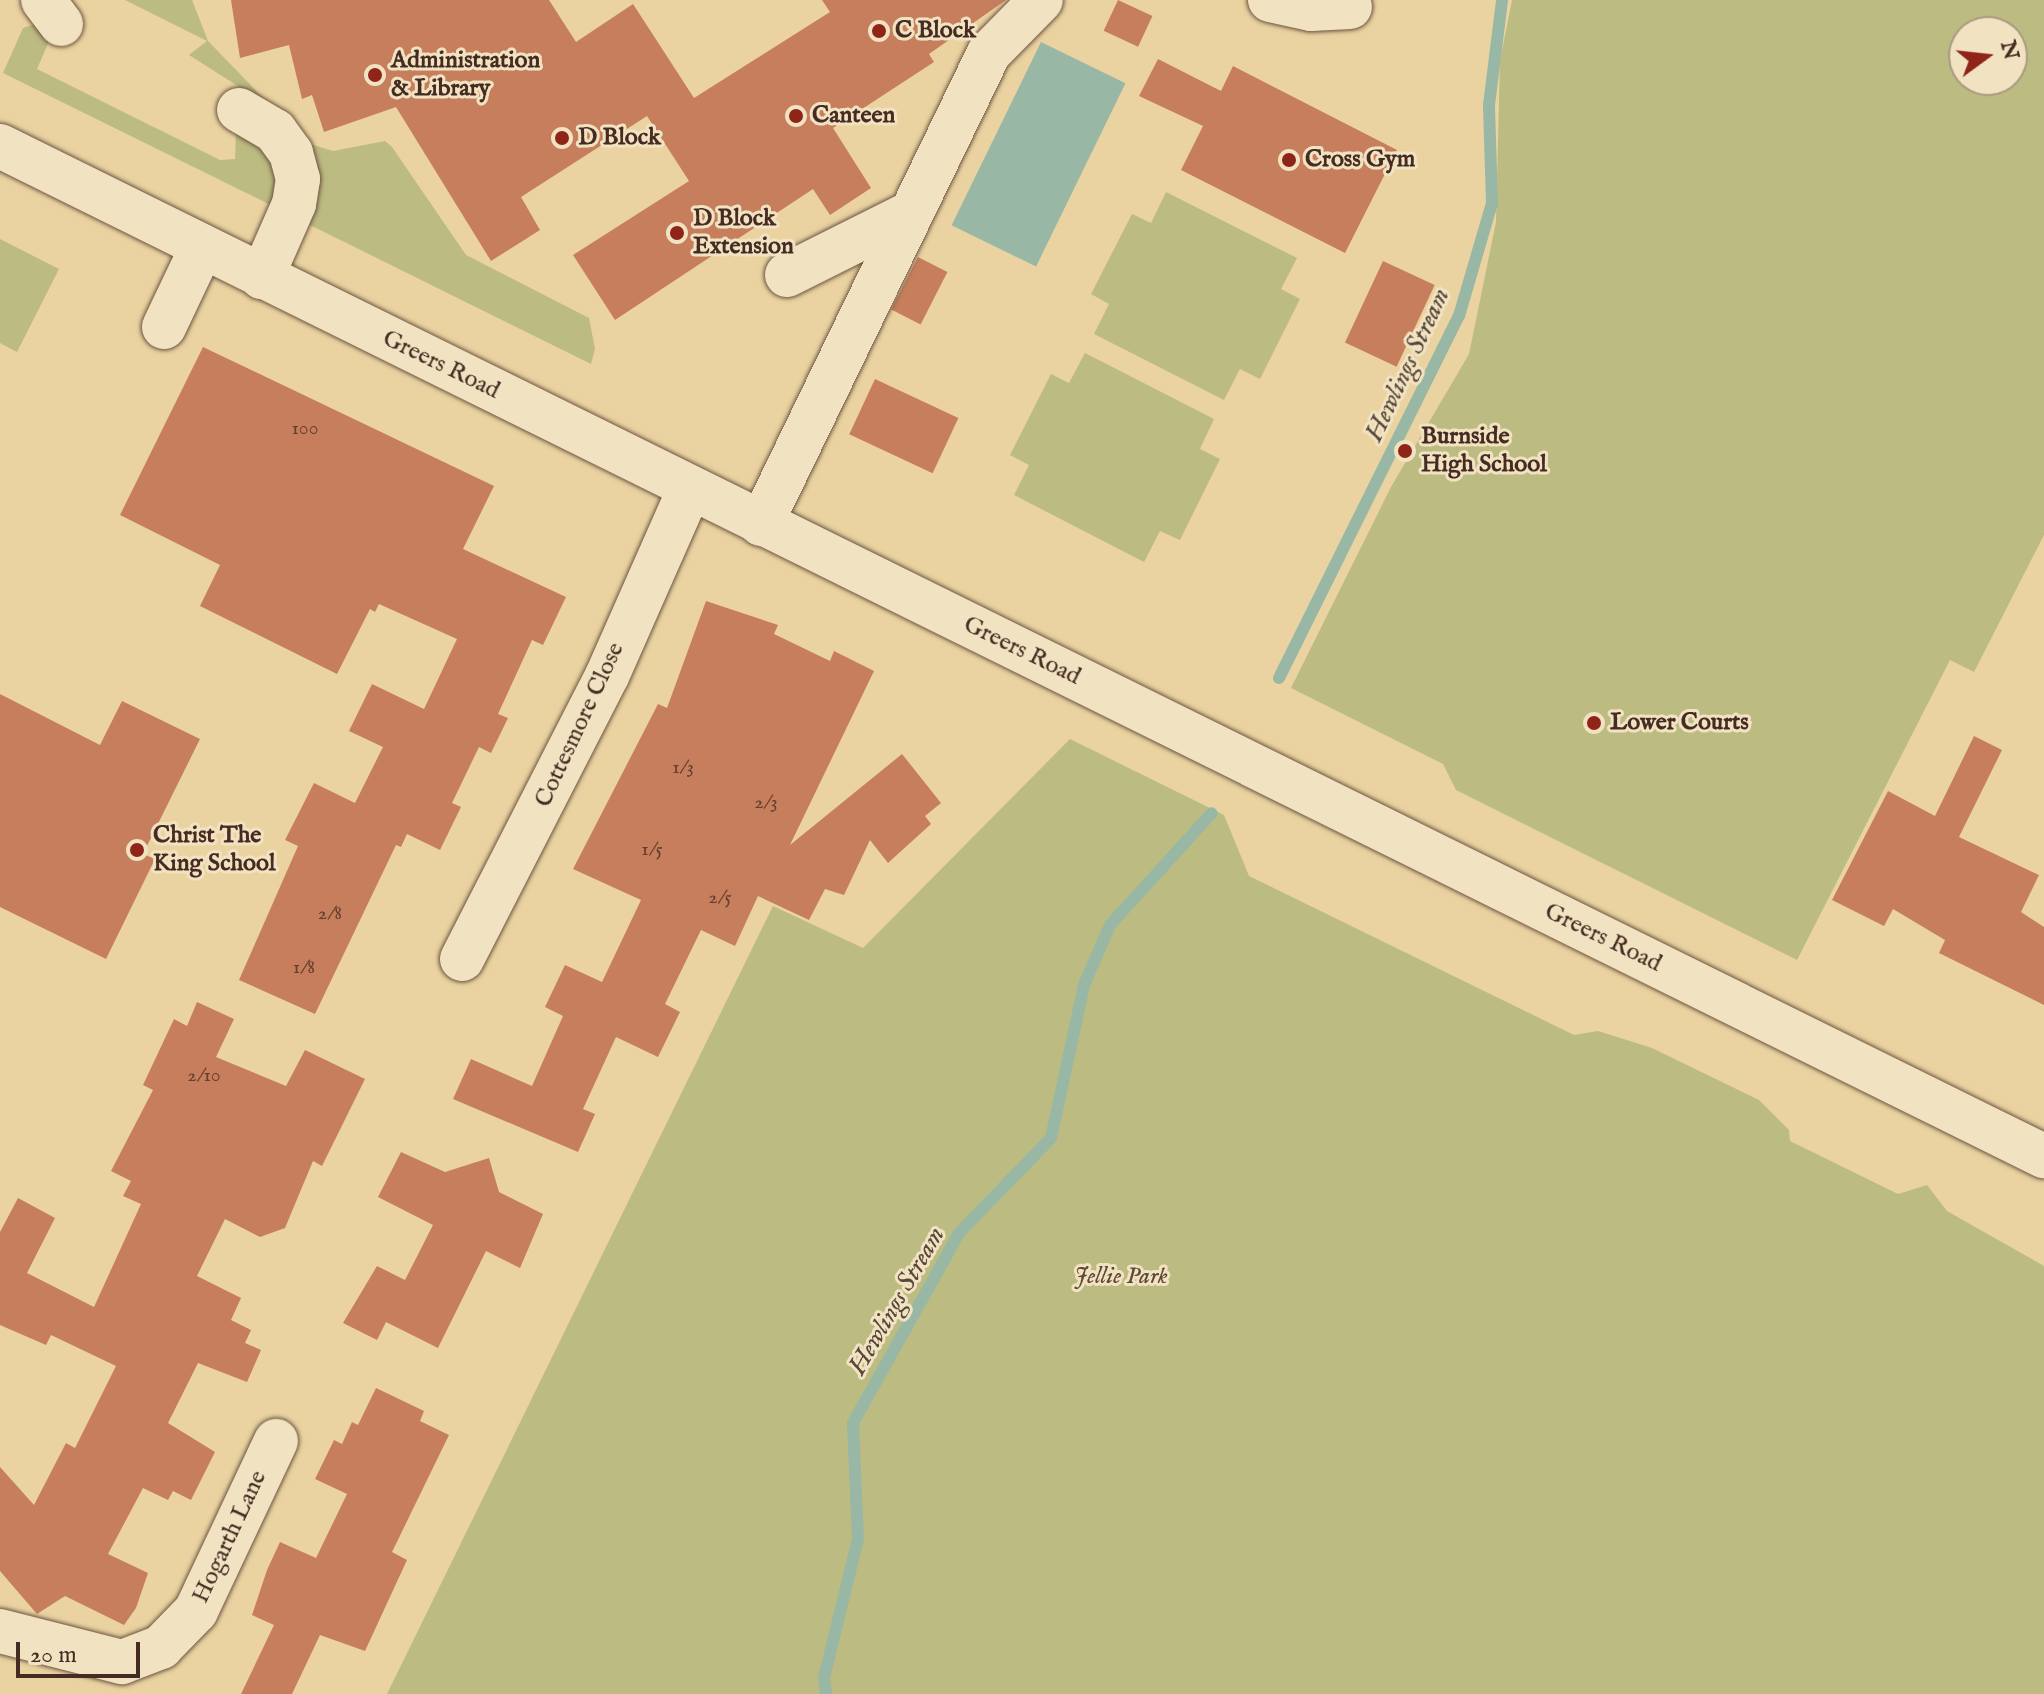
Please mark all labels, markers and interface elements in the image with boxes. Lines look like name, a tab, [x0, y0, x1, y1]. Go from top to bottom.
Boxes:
north arrow	[1948, 16, 2028, 96]
place label: C Block	[895, 17, 976, 45]
marker: C Block	[870, 22, 888, 40]
text: N	[1993, 37, 2025, 63]
place label: Administration & Library	[391, 47, 540, 103]
marker: Administration & Library	[366, 66, 384, 84]
place label: Canteen	[812, 102, 895, 130]
marker: Canteen	[787, 107, 805, 125]
place label: D Block	[578, 124, 661, 152]
marker: D Block	[553, 129, 571, 147]
place label: Cross Gym	[1305, 146, 1415, 174]
marker: Cross Gym	[1280, 151, 1298, 169]
place label: D Block Extension	[693, 205, 794, 261]
marker: D Block Extension	[668, 224, 686, 242]
water label: Hewlings Stream	[1359, 283, 1457, 447]
street label: Greers Road	[378, 324, 504, 406]
house number: 100	[291, 416, 319, 440]
place label: Burnside High School	[1421, 423, 1547, 479]
marker: Burnside High School	[1396, 442, 1414, 460]
street label: Greers Road	[959, 610, 1085, 692]
street label: Cottesmore Close	[529, 638, 631, 812]
place label: Lower Courts	[1610, 709, 1749, 737]
marker: Lower Courts	[1585, 714, 1603, 732]
house number: 1/3	[672, 755, 694, 779]
house number: 2/3	[754, 790, 778, 814]
place label: Christ The King School	[153, 822, 275, 878]
house number: 1/5	[641, 837, 663, 861]
marker: Christ The King School	[128, 841, 146, 859]
house number: 2/5	[708, 885, 732, 909]
street label: Greers Road	[1540, 897, 1666, 979]
house number: 2/8	[318, 901, 342, 925]
house number: 1/8	[293, 955, 315, 979]
house number: 2/10	[187, 1063, 221, 1087]
water label: Hewlings Stream	[842, 1222, 952, 1380]
park label: Jellie Park	[1074, 1263, 1168, 1291]
street label: Hogarth Lane	[187, 1466, 273, 1608]
scale bar	[20, 1626, 144, 1676]
text: 20 m	[30, 1640, 77, 1671]

